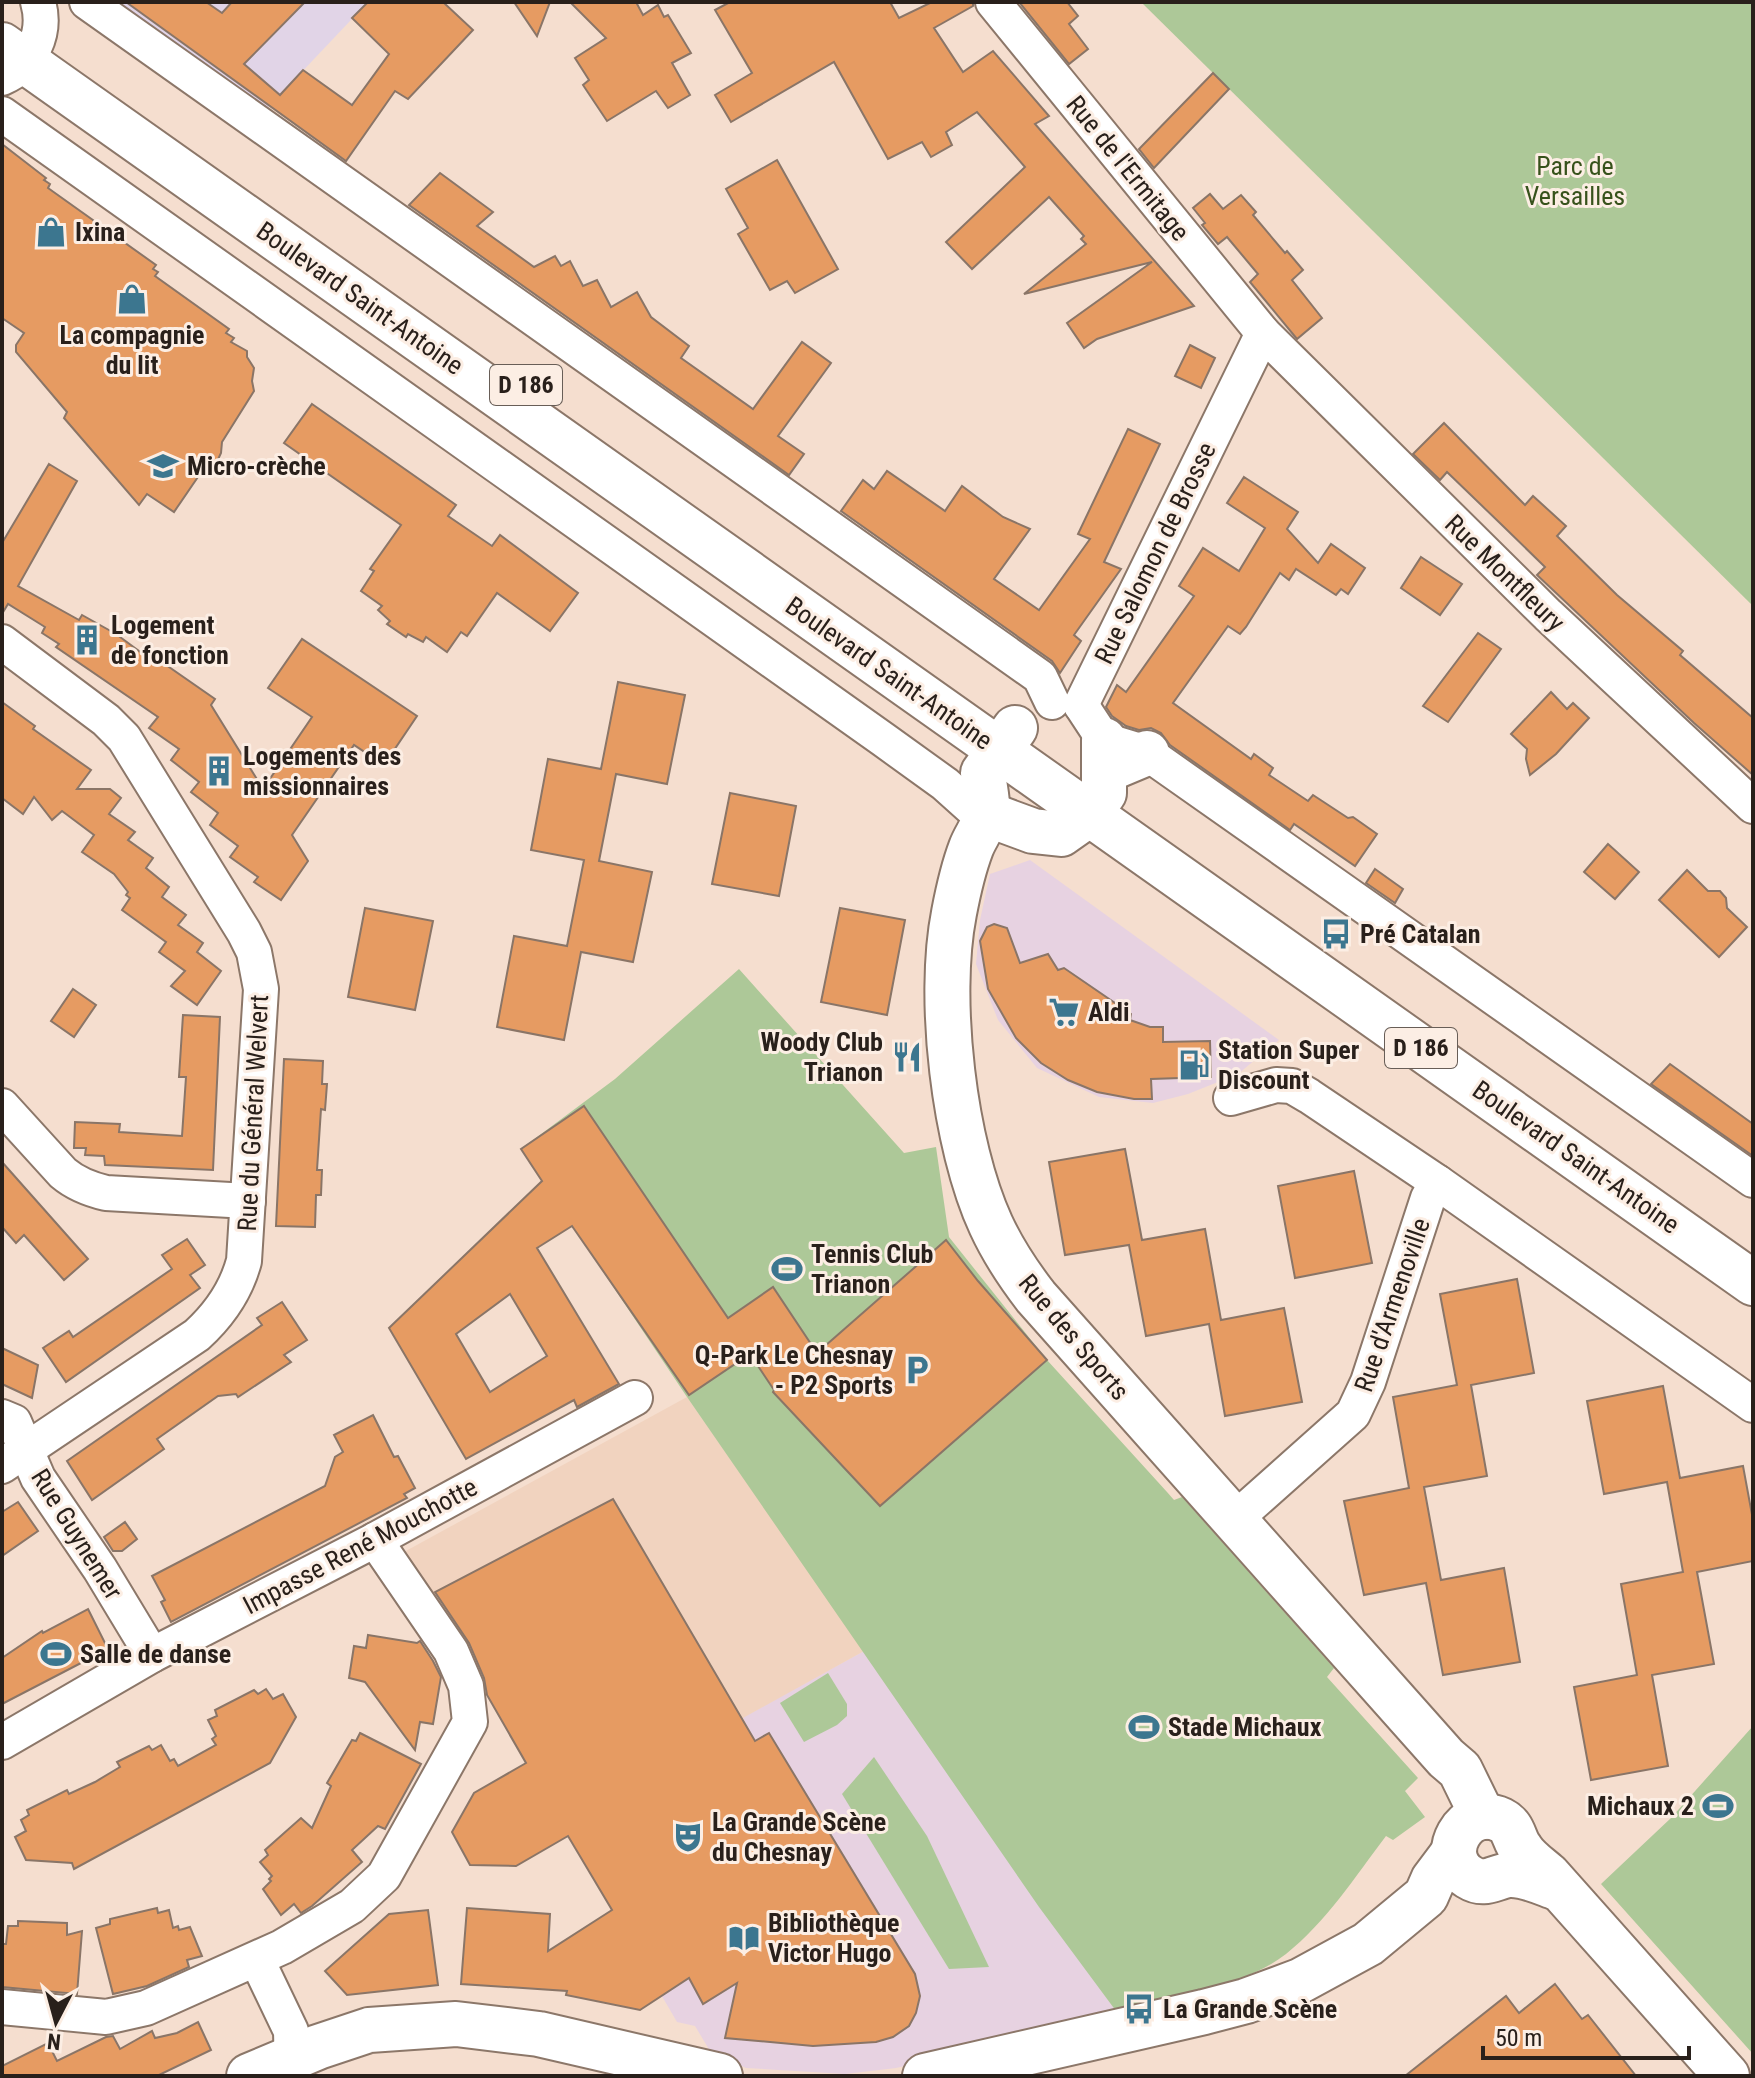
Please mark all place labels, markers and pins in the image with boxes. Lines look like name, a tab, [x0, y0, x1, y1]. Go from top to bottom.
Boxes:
shop icon: Ixina	[34, 215, 68, 249]
place label: Ixina	[75, 217, 125, 247]
shop icon: La compagnie du lit	[115, 282, 149, 316]
place label: La compagnie du lit	[60, 320, 204, 380]
school or university icon: Micro-crèche	[146, 449, 180, 483]
place label: Micro-crèche	[187, 451, 326, 481]
place label: Logement de fonction	[111, 610, 229, 670]
building icon: Logement de fonction	[70, 623, 104, 657]
place label: Logements des missionnaires	[243, 741, 401, 801]
building icon: Logements des missionnaires	[202, 754, 236, 788]
bus stop icon: Pré Catalan	[1319, 917, 1353, 951]
place label: Pré Catalan	[1360, 919, 1480, 949]
supermarket icon: Aldi	[1047, 995, 1081, 1029]
place label: Aldi	[1088, 997, 1130, 1027]
place label: Woody Club Trianon	[761, 1027, 883, 1087]
place label: Station Super Discount	[1218, 1035, 1360, 1095]
restaurant icon: Woody Club Trianon	[890, 1040, 924, 1074]
fuel station icon: Station Super Discount	[1177, 1048, 1211, 1082]
place label: Tennis Club Trianon	[811, 1239, 934, 1299]
sports icon: Tennis Club Trianon	[770, 1252, 804, 1286]
place label: Q-Park Le Chesnay - P2 Sports	[695, 1340, 893, 1400]
parking icon: Q-Park Le Chesnay - P2 Sports	[900, 1353, 934, 1387]
sports icon: Salle de danse	[39, 1637, 73, 1671]
place label: Salle de danse	[80, 1639, 231, 1669]
sports icon: Stade Michaux	[1127, 1710, 1161, 1744]
place label: Stade Michaux	[1168, 1712, 1322, 1742]
sports icon: Michaux 2	[1701, 1789, 1735, 1823]
place label: Michaux 2	[1587, 1791, 1694, 1821]
place label: La Grande Scène du Chesnay	[712, 1807, 886, 1867]
theatre icon: La Grande Scène du Chesnay	[671, 1820, 705, 1854]
place label: Bibliothèque Victor Hugo	[768, 1908, 899, 1968]
library icon: Bibliothèque Victor Hugo	[727, 1921, 761, 1955]
bus stop icon: La Grande Scène	[1122, 1992, 1156, 2026]
place label: La Grande Scène	[1163, 1994, 1337, 2024]

